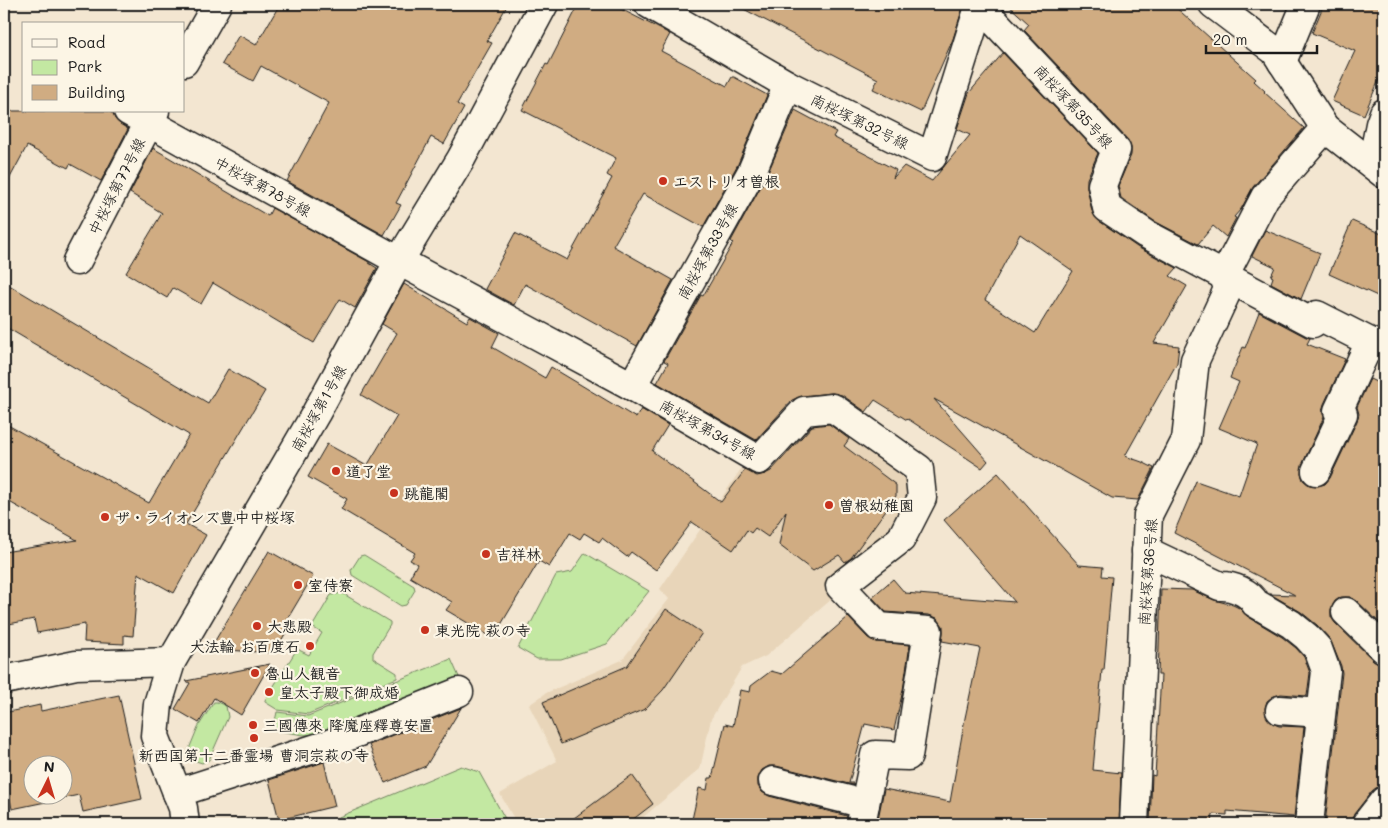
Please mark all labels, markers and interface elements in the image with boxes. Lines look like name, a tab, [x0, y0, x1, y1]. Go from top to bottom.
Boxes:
legend	[22, 22, 185, 112]
scale bar	[1206, 22, 1317, 54]
text: 20 m	[1213, 29, 1247, 49]
text: Road	[68, 32, 105, 52]
text: Park	[68, 56, 102, 76]
street label: 南桜塚第35号線	[1030, 60, 1118, 152]
text: Building	[68, 82, 125, 102]
street label: 南桜塚第32号線	[807, 89, 913, 153]
street label: 中桜塚第77号線	[83, 134, 149, 238]
street label: 中桜塚第78号線	[211, 151, 315, 221]
place label: エストリオ曽根	[673, 171, 779, 191]
marker: エストリオ曽根	[657, 175, 669, 187]
street label: 南桜塚第33号線	[672, 199, 742, 303]
street label: 南桜塚第1号線	[286, 361, 350, 455]
street label: 南桜塚第34号線	[656, 394, 760, 464]
place label: 道了堂	[346, 461, 391, 481]
marker: 道了堂	[330, 465, 342, 477]
place label: 跳龍閣	[404, 483, 449, 503]
marker: 跳龍閣	[388, 487, 400, 499]
place label: 曽根幼稚園	[839, 495, 914, 515]
marker: 曽根幼稚園	[823, 499, 835, 511]
place label: ザ・ライオンズ豊中中桜塚	[115, 507, 294, 527]
marker: ザ・ライオンズ豊中中桜塚	[99, 511, 111, 523]
street label: 南桜塚第36号線	[1133, 518, 1161, 626]
place label: 吉祥林	[496, 544, 541, 564]
marker: 吉祥林	[480, 548, 492, 560]
place label: 室侍寮	[308, 575, 353, 595]
marker: 室侍寮	[292, 579, 304, 591]
place label: 大悲殿	[267, 616, 312, 636]
marker: 大悲殿	[251, 620, 263, 632]
place label: 東光院 萩の寺	[435, 620, 530, 640]
marker: 東光院 萩の寺	[419, 624, 431, 636]
place label: 大法輪 お百度石	[190, 636, 300, 656]
marker: 大法輪 お百度石	[304, 640, 316, 652]
place label: 魯山人観音	[265, 663, 340, 683]
marker: 魯山人観音	[249, 667, 261, 679]
place label: 皇太子殿下御成婚	[279, 682, 399, 702]
marker: 皇太子殿下御成婚	[263, 686, 275, 698]
place label: 三國傳來 降魔座釋尊安置	[263, 715, 433, 735]
marker: 三國傳來 降魔座釋尊安置	[247, 719, 259, 731]
marker: 新西国第十二番霊場 曹洞宗萩の寺	[248, 732, 260, 744]
place label: 新西国第十二番霊場 曹洞宗萩の寺	[139, 745, 369, 765]
north arrow	[22, 756, 72, 806]
text: N	[43, 757, 55, 776]

